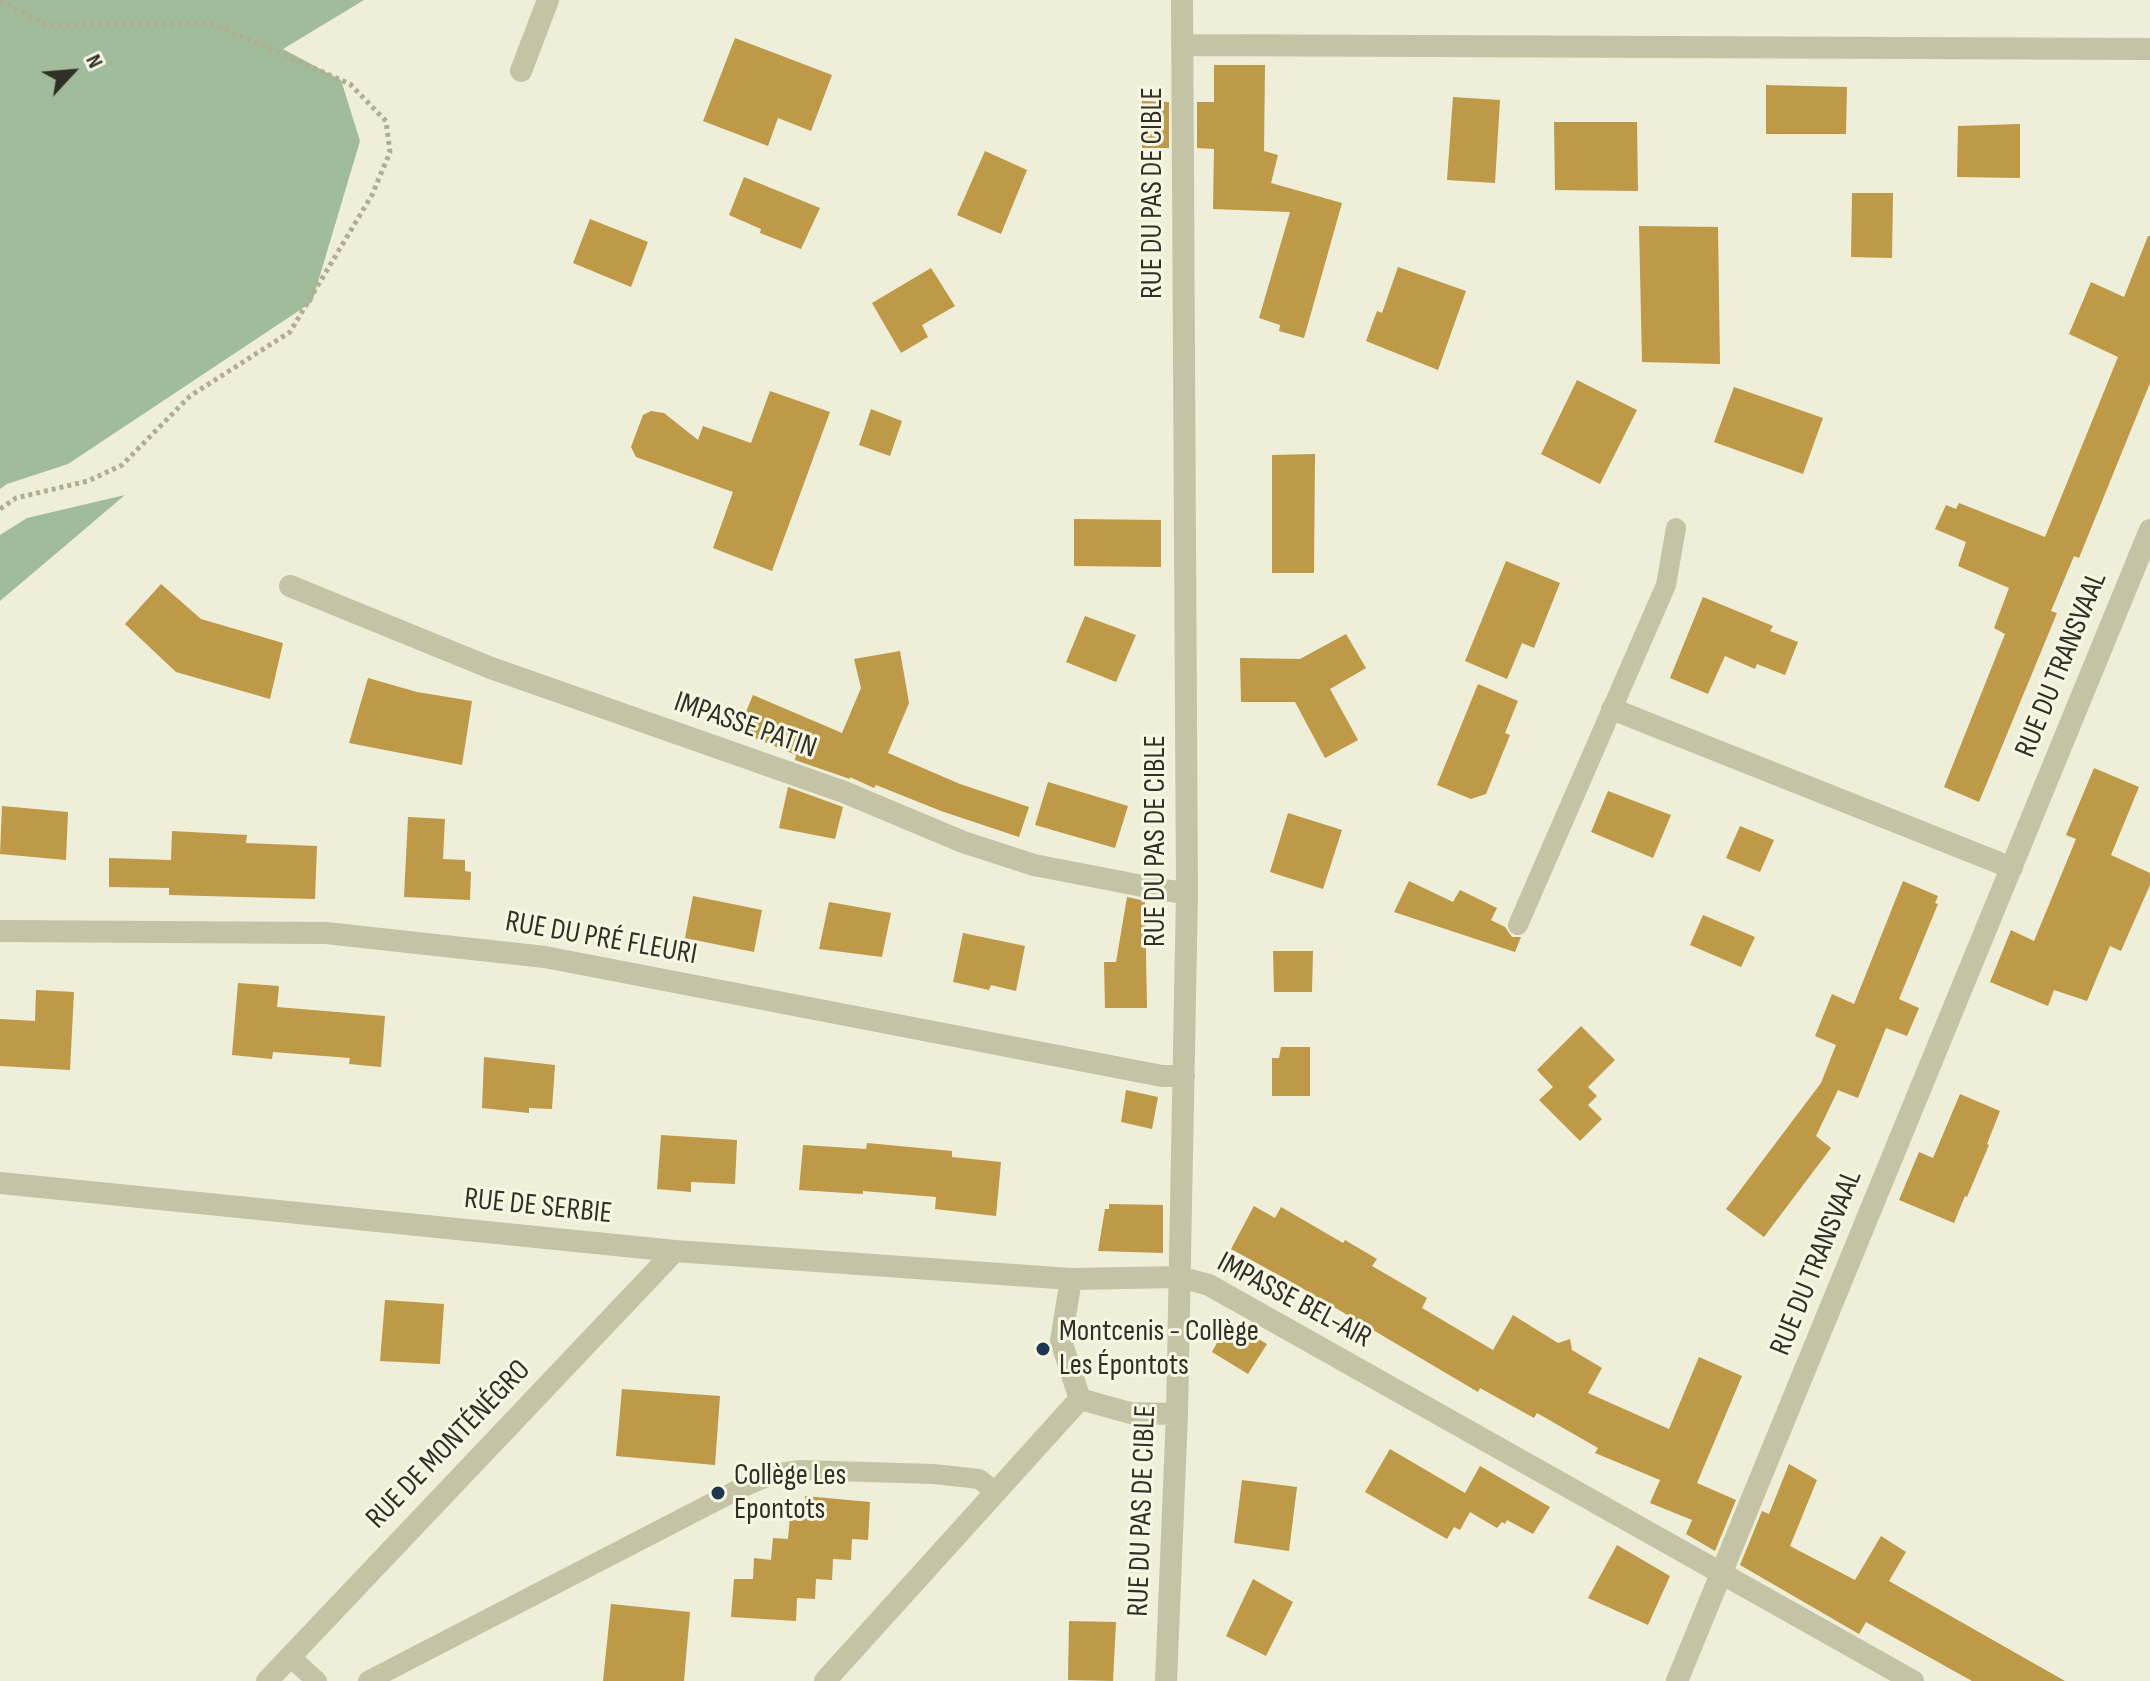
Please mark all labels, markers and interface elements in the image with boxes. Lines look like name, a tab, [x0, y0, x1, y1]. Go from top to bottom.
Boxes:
north arrow	[32, 32, 112, 112]
text: N	[79, 50, 109, 72]
street label: RUE DU PAS DE CIBLE	[1135, 87, 1171, 299]
street label: RUE DU TRANSVAAL	[2008, 567, 2116, 763]
street label: IMPASSE PATIN	[669, 685, 821, 767]
street label: RUE DU PAS DE CIBLE	[1138, 735, 1174, 947]
street label: RUE DU PRÉ FLEURI	[502, 904, 700, 974]
street label: RUE DU TRANSVAAL	[1763, 1165, 1871, 1361]
street label: RUE DE SERBIE	[462, 1181, 614, 1233]
street label: IMPASSE BEL-AIR	[1211, 1245, 1377, 1357]
place label: Montcenis - Collège Les Épontots	[1059, 1314, 1259, 1384]
marker: Montcenis - Collège Les Épontots	[1034, 1340, 1052, 1358]
street label: RUE DE MONTÉNÉGRO	[359, 1353, 539, 1537]
street label: RUE DU PAS DE CIBLE	[1121, 1405, 1165, 1617]
place label: Collège Les Epontots	[734, 1458, 846, 1528]
marker: Collège Les Epontots	[709, 1484, 727, 1502]

